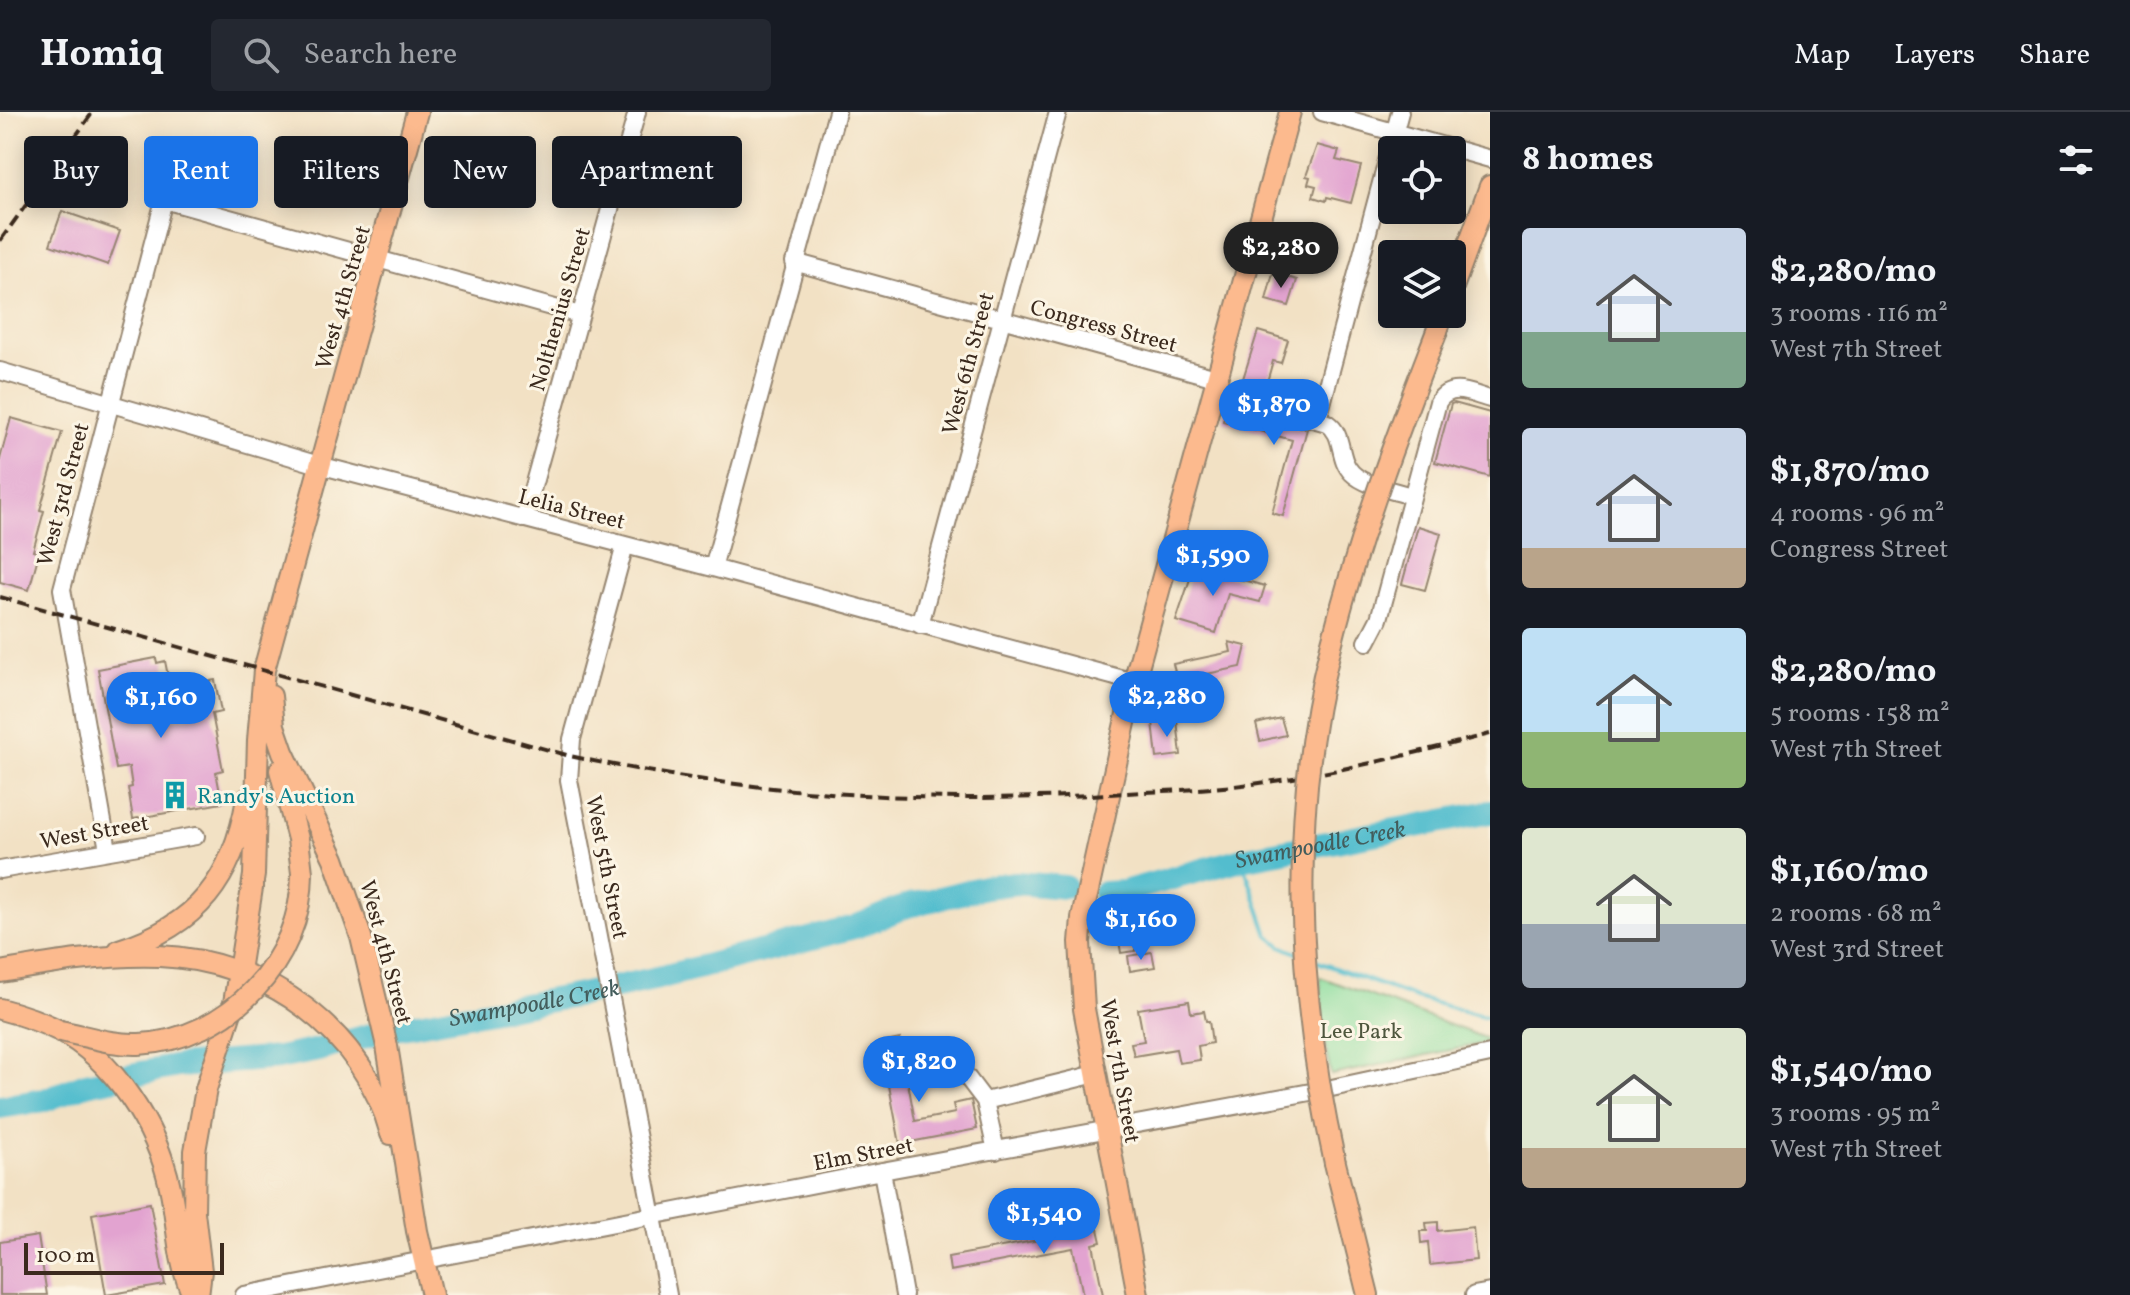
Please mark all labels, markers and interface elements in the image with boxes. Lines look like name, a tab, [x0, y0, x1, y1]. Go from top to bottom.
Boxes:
search box	[211, 19, 771, 91]
text: Homiq	[40, 29, 163, 82]
icon: search	[239, 33, 283, 77]
text: Search here	[303, 34, 457, 76]
text: Map	[1794, 36, 1850, 75]
text: Layers	[1894, 36, 1975, 75]
text: Share	[2019, 36, 2090, 75]
chip: Buy	[24, 136, 128, 208]
chip: Rent	[144, 136, 258, 208]
chip: Filters	[274, 136, 408, 208]
chip: New	[424, 136, 536, 208]
chip: Apartment	[552, 136, 742, 208]
map controls	[1378, 136, 1466, 328]
button: locate	[1378, 136, 1466, 224]
text: 8 homes	[1522, 137, 1654, 184]
icon: filters	[2054, 138, 2098, 182]
street label: West 4th Street	[309, 222, 380, 373]
pin: $2,280	[1216, 222, 1346, 290]
street label: Nolthenius Street	[523, 224, 600, 395]
text: $2,280	[1241, 230, 1321, 266]
button: layers	[1378, 240, 1466, 328]
text: $2,280/mo	[1770, 249, 1936, 296]
icon: home	[1586, 260, 1682, 356]
street label: West 6th Street	[936, 289, 1003, 438]
street label: Congress Street	[1026, 293, 1181, 362]
text: 3 rooms · 116 m²	[1770, 296, 1948, 332]
text: West 7th Street	[1770, 332, 1942, 368]
pin: $1,870	[1209, 379, 1339, 447]
text: $1,870	[1237, 387, 1311, 423]
street label: West 3rd Street	[30, 419, 99, 570]
text: $1,870/mo	[1770, 449, 1930, 496]
icon: home	[1586, 460, 1682, 556]
street label: Lelia Street	[515, 482, 628, 539]
text: 4 rooms · 96 m²	[1770, 496, 1944, 532]
pin: $1,590	[1148, 530, 1278, 598]
text: Congress Street	[1770, 532, 1948, 568]
text: $1,590	[1175, 538, 1251, 574]
text: $2,280/mo	[1770, 649, 1936, 696]
icon: home	[1586, 660, 1682, 756]
pin: $2,280	[1102, 671, 1232, 739]
pin: $1,160	[96, 672, 226, 740]
text: $2,280	[1127, 679, 1207, 715]
text: $1,160	[124, 680, 198, 716]
text: 5 rooms · 158 m²	[1770, 696, 1950, 732]
text: West 7th Street	[1770, 732, 1942, 768]
building icon: Randy's Auction	[160, 780, 190, 810]
place label: Randy's Auction	[197, 782, 355, 813]
street label: West 5th Street	[576, 793, 635, 942]
street label: West Street	[38, 809, 152, 858]
water label: Swampoodle Creek	[1231, 813, 1409, 879]
text: $1,160/mo	[1770, 849, 1929, 896]
icon: home	[1586, 860, 1682, 956]
street label: West 4th Street	[350, 877, 419, 1029]
pin: $1,160	[1076, 894, 1206, 962]
text: 2 rooms · 68 m²	[1770, 896, 1942, 932]
text: $1,160	[1104, 902, 1178, 938]
text: West 3rd Street	[1770, 932, 1944, 968]
water label: Swampoodle Creek	[446, 972, 623, 1037]
street label: West 7th Street	[1091, 997, 1147, 1146]
park label: Lee Park	[1320, 1017, 1402, 1048]
pin: $1,820	[854, 1036, 984, 1104]
text: $1,820	[881, 1044, 957, 1080]
text: $1,540/mo	[1770, 1049, 1932, 1096]
icon: home	[1586, 1060, 1682, 1156]
text: 3 rooms · 95 m²	[1770, 1096, 1940, 1132]
street label: Elm Street	[811, 1131, 916, 1180]
text: West 7th Street	[1770, 1132, 1942, 1168]
pin: $1,540	[979, 1188, 1109, 1256]
text: $1,540	[1006, 1196, 1082, 1232]
scale bar	[24, 1239, 224, 1275]
text: 100 m	[36, 1241, 95, 1272]

